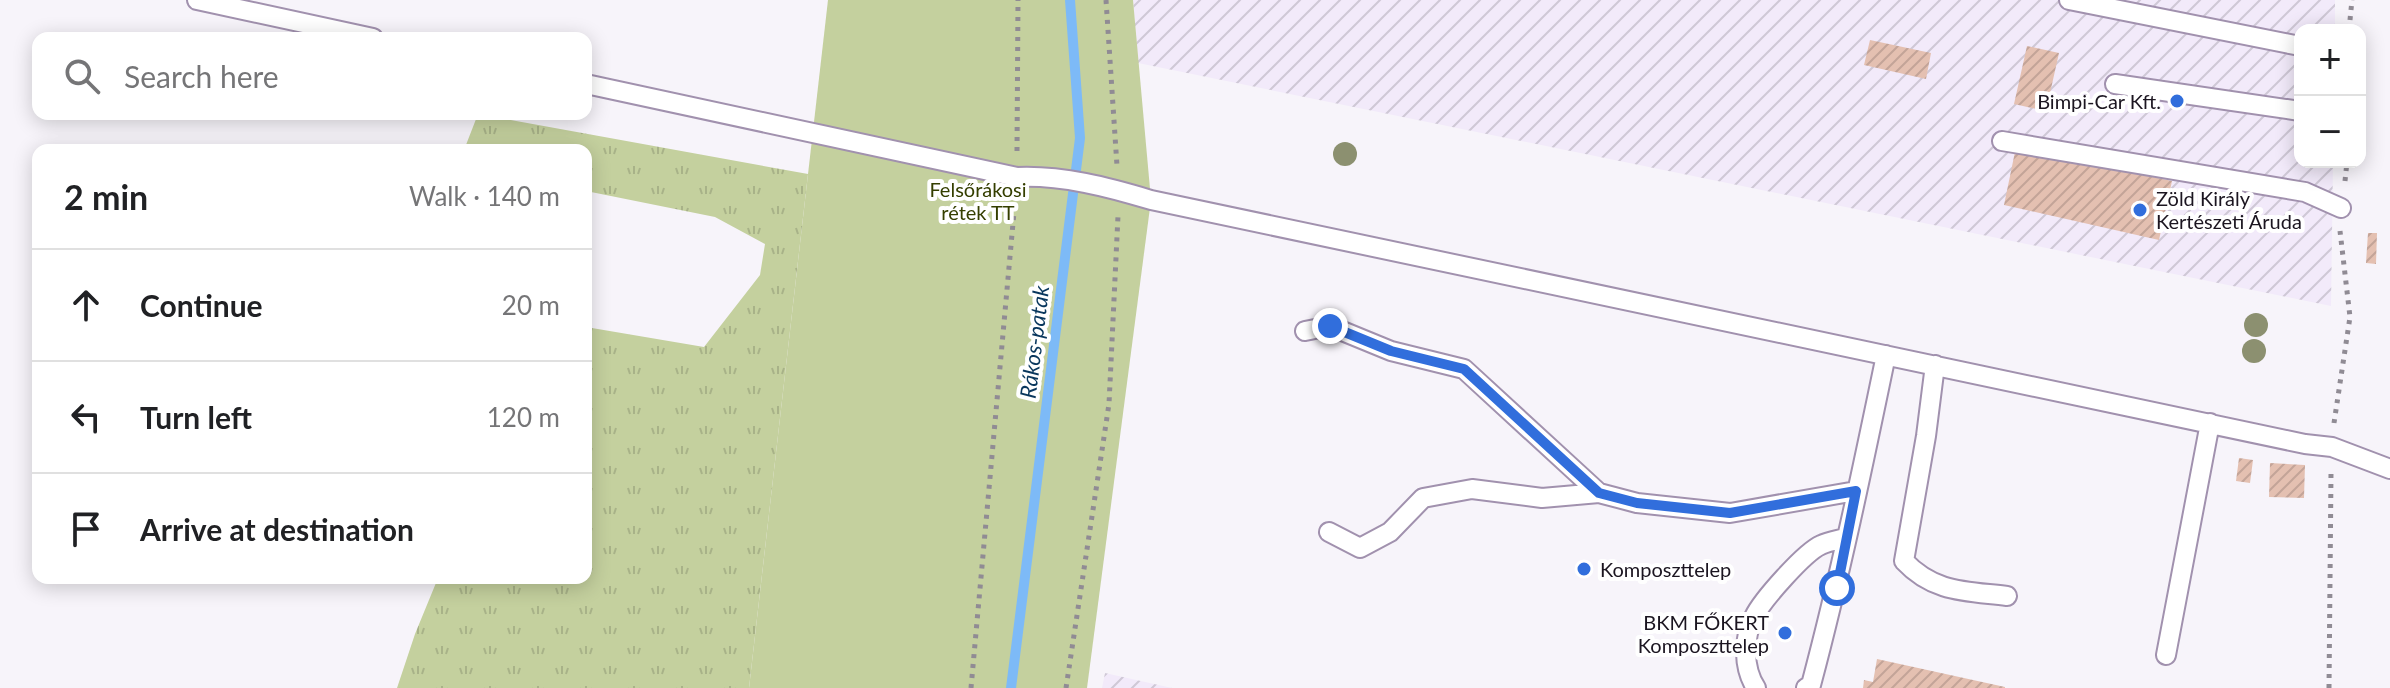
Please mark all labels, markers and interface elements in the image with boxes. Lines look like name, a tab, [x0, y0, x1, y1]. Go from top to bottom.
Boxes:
map controls	[2294, 24, 2366, 168]
button: +	[2294, 24, 2366, 96]
search box	[32, 32, 592, 120]
icon: search	[60, 54, 104, 98]
text: Search here	[124, 58, 279, 94]
place label: Bimpi-Car Kft.	[2037, 89, 2161, 113]
marker: Bimpi-Car Kft.	[2168, 92, 2186, 110]
button: −	[2294, 96, 2366, 168]
text: 2 min	[64, 176, 148, 217]
park label: Felsőrákosi rétek TT	[929, 177, 1027, 224]
text: Walk · 140 m	[409, 180, 560, 212]
place label: Zöld Király Kertészeti Áruda	[2156, 186, 2302, 233]
marker: Zöld Király Kertészeti Áruda	[2131, 201, 2149, 219]
icon: ahead	[64, 283, 108, 327]
water label: Rákos-patak	[1014, 283, 1054, 400]
text: Continue	[140, 287, 263, 323]
text: 20 m	[502, 289, 560, 321]
route end	[1312, 308, 1348, 344]
icon: left	[64, 395, 108, 439]
text: Turn left	[140, 399, 252, 435]
text: 120 m	[487, 401, 560, 433]
icon: arrive	[64, 507, 108, 551]
text: Arrive at destination	[140, 511, 414, 547]
place label: Komposzttelep	[1600, 557, 1731, 581]
marker: Komposzttelep	[1575, 560, 1593, 578]
route start	[1819, 570, 1855, 606]
place label: BKM FŐKERT Komposzttelep	[1638, 610, 1769, 657]
marker: BKM FŐKERT Komposzttelep	[1776, 624, 1794, 642]

